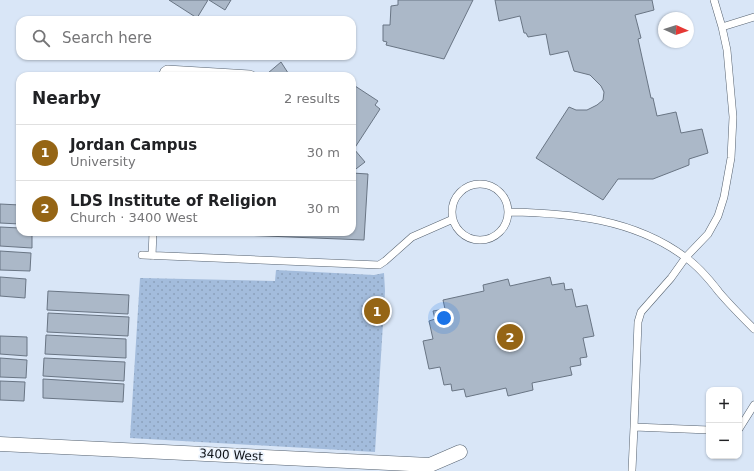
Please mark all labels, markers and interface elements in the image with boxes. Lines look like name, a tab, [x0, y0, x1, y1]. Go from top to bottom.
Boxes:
north arrow	[658, 12, 694, 48]
search box	[16, 16, 356, 60]
icon: search	[30, 27, 52, 49]
text: Search here	[62, 29, 152, 47]
text: Nearby	[32, 88, 101, 108]
text: 2 results	[284, 91, 340, 106]
text: Jordan Campus	[70, 136, 197, 154]
text: 1	[40, 145, 50, 160]
text: 30 m	[307, 145, 340, 160]
text: University	[70, 154, 136, 169]
text: LDS Institute of Religion	[70, 192, 277, 210]
text: 2	[40, 201, 50, 216]
text: 30 m	[307, 201, 340, 216]
text: Church · 3400 West	[70, 210, 198, 225]
pin: 1	[364, 296, 390, 326]
your location	[434, 308, 454, 328]
pin: 2	[497, 322, 523, 352]
map controls	[706, 387, 742, 459]
button: +	[706, 387, 742, 423]
button: −	[706, 423, 742, 459]
street label: 3400 West	[199, 446, 264, 464]

